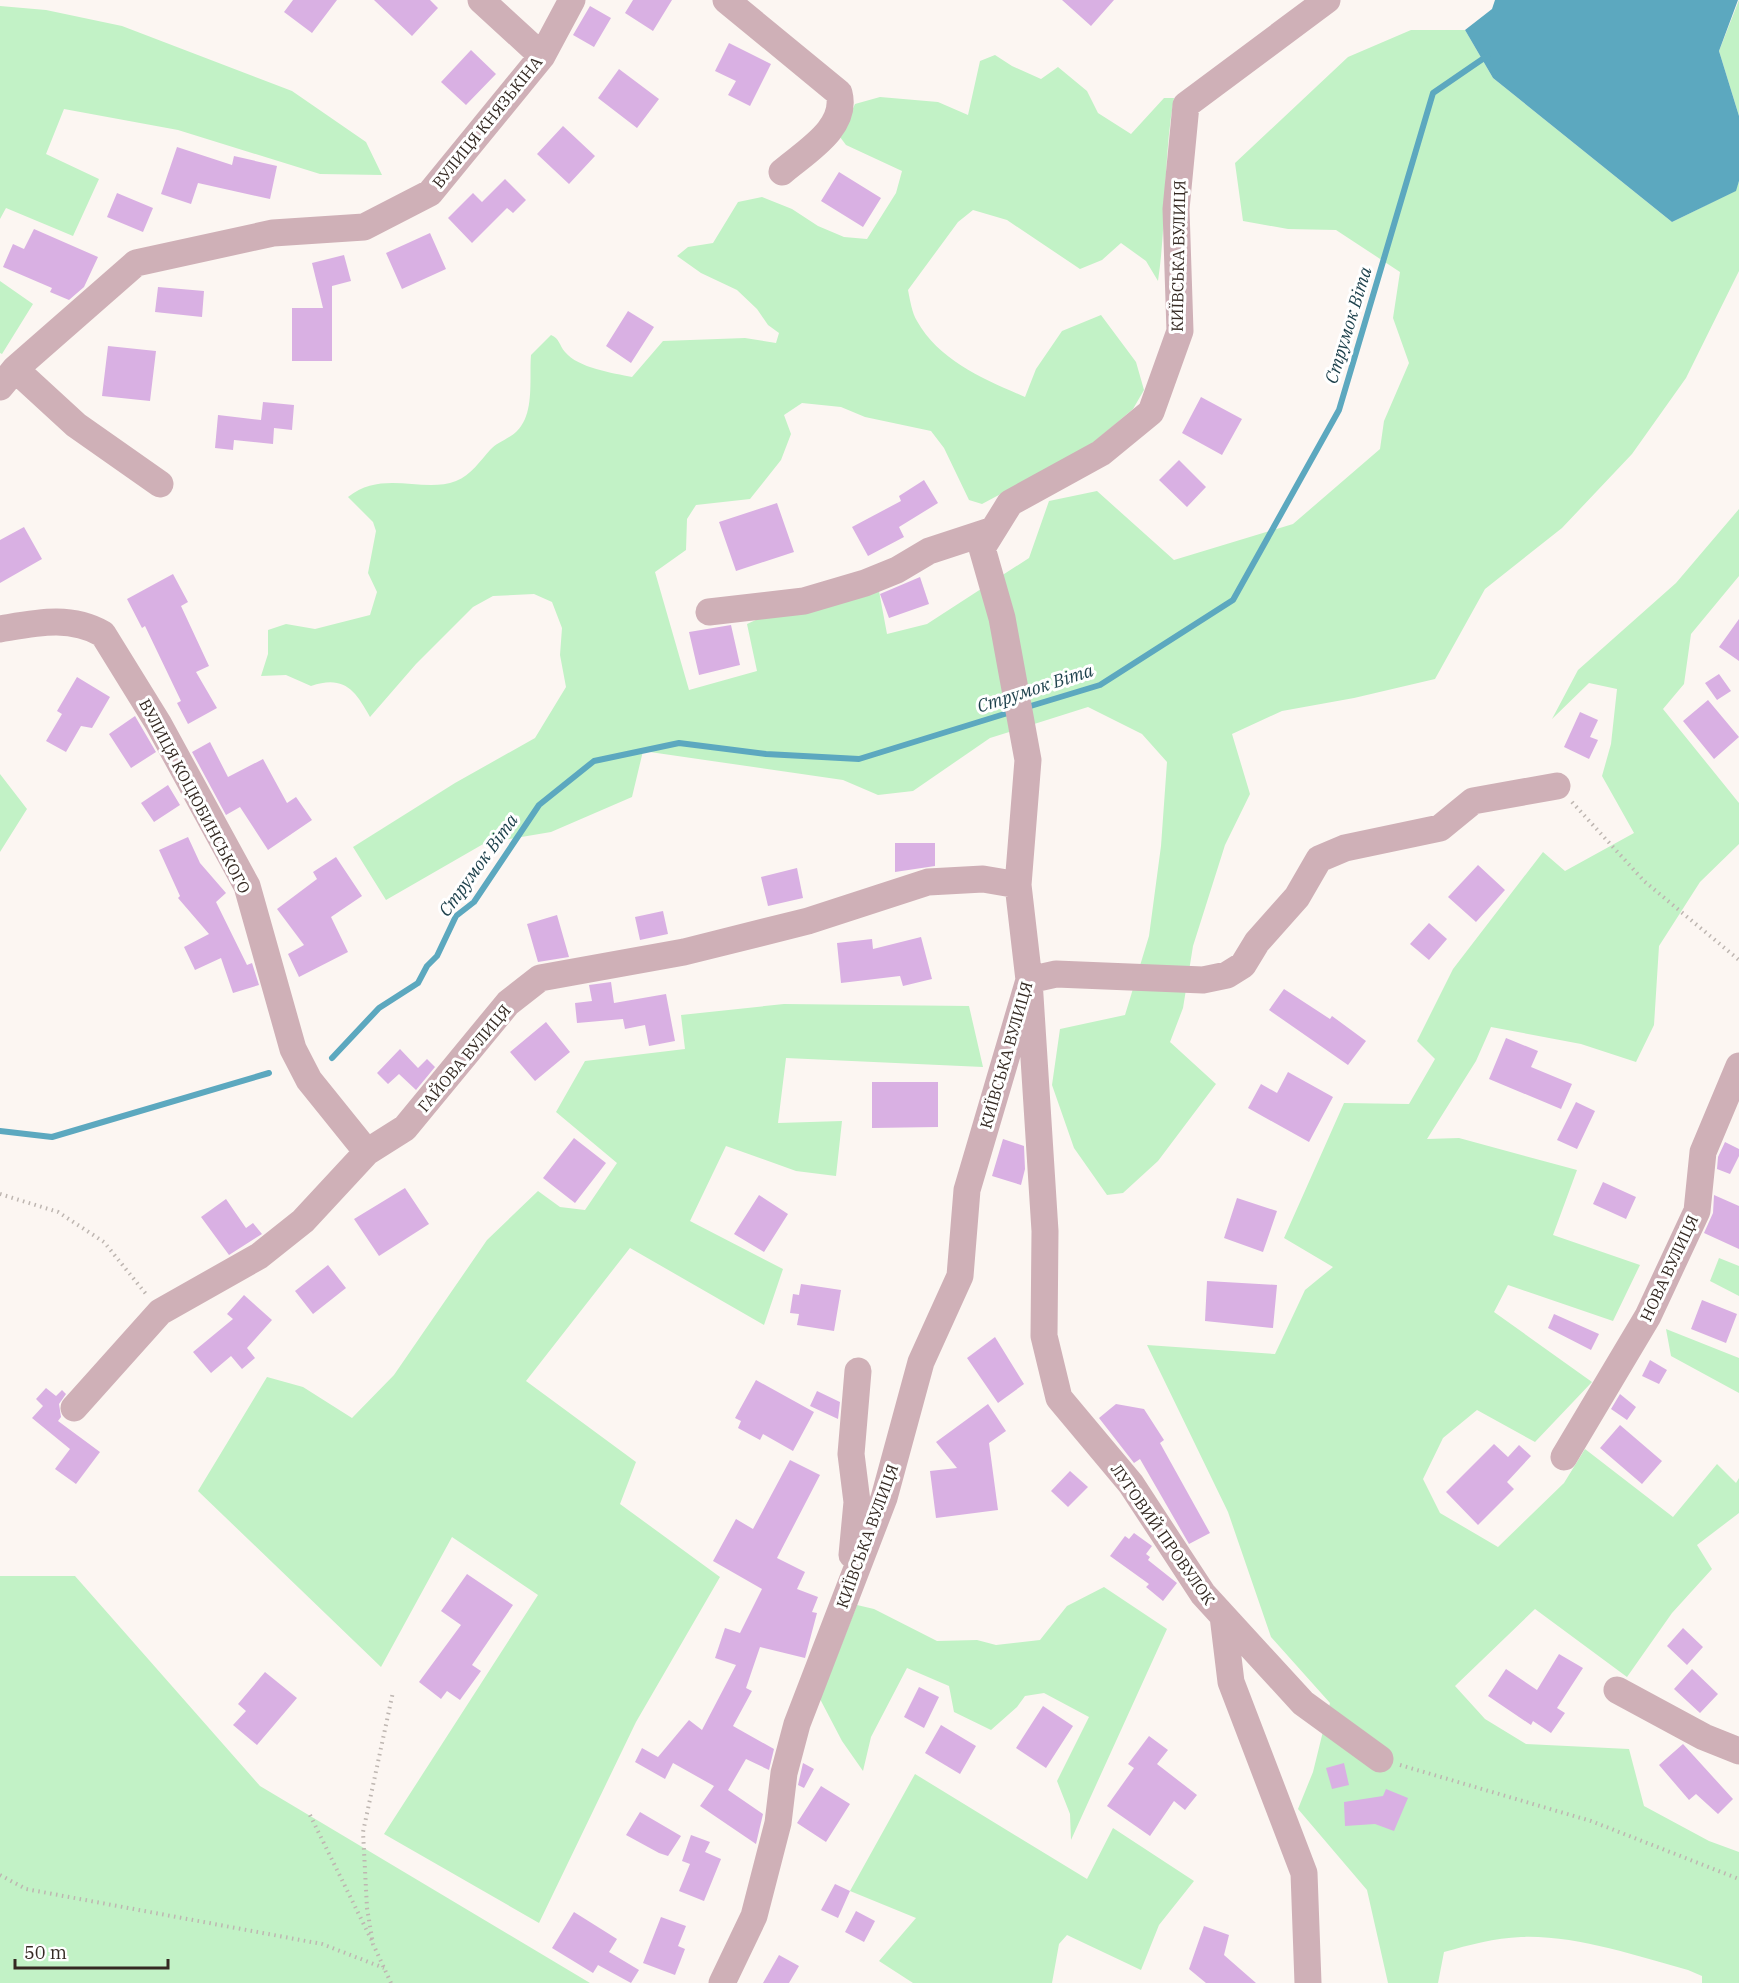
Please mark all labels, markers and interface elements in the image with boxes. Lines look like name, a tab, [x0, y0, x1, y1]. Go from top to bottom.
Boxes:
street label: ВУЛИЦЯ КНЯЗЬКІНА	[428, 52, 546, 192]
street label: КИЇВСЬКА ВУЛИЦЯ	[1167, 180, 1189, 332]
water label: Струмок Віта	[1319, 264, 1377, 386]
water label: Струмок Віта	[974, 658, 1096, 718]
street label: ВУЛИЦЯ КОЦЮБИНСЬКОГО	[135, 695, 255, 897]
water label: Струмок Віта	[433, 809, 523, 921]
street label: КИЇВСЬКА ВУЛИЦЯ	[975, 979, 1037, 1131]
street label: ГАЙОВА ВУЛИЦЯ	[413, 1000, 515, 1116]
street label: НОВА ВУЛИЦЯ	[1636, 1212, 1702, 1324]
street label: ЛУГОВИЙ ПРОВУЛОК	[1107, 1459, 1219, 1609]
street label: КИЇВСЬКА ВУЛИЦЯ	[832, 1461, 902, 1611]
scale bar	[15, 1932, 168, 1970]
text: 50 m	[24, 1941, 67, 1964]

